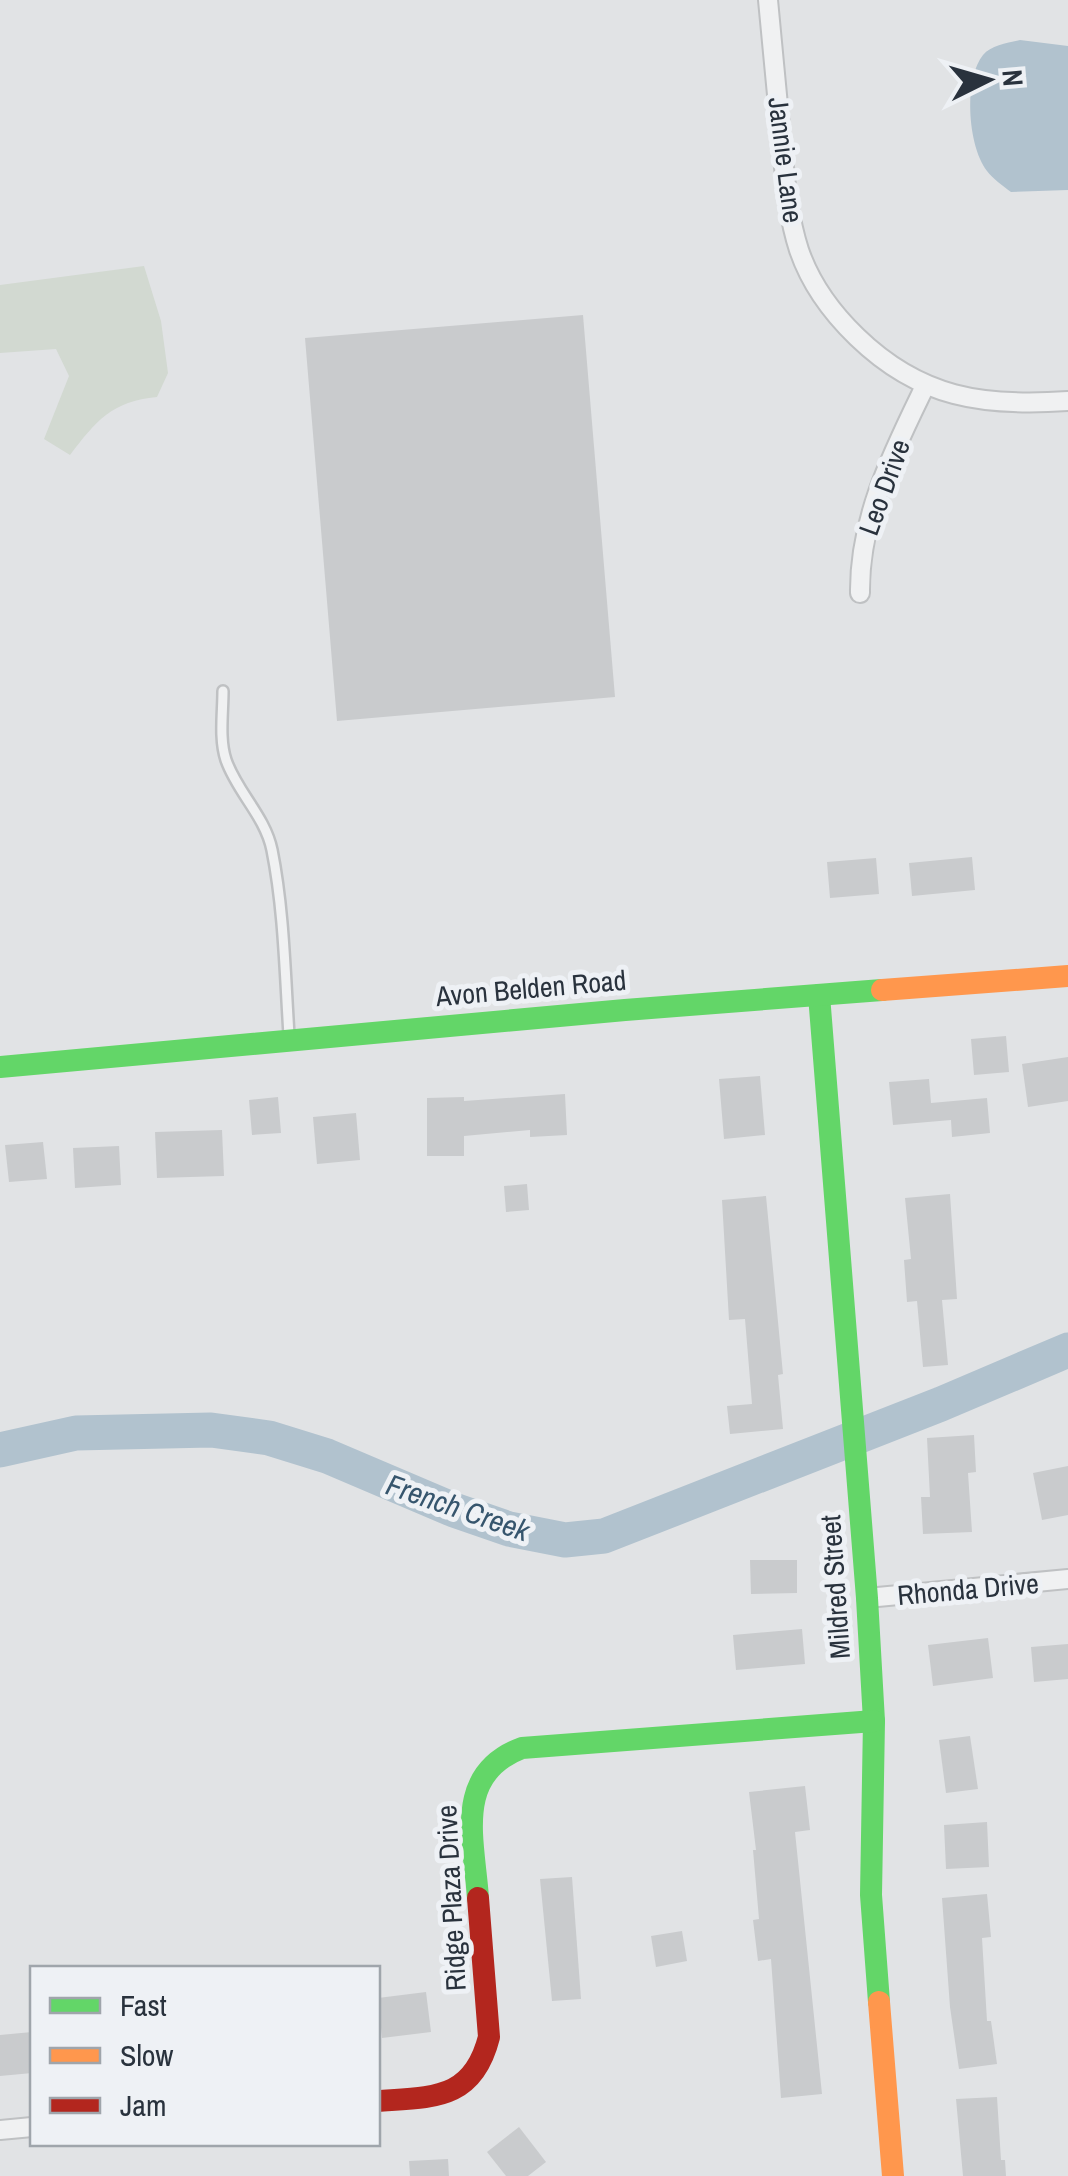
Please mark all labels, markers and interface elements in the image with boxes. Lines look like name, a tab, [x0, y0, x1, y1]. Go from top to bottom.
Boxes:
north arrow	[938, 30, 1038, 130]
text: N	[993, 68, 1033, 88]
street label: Jannie Lane	[759, 95, 813, 225]
street label: Leo Drive	[849, 434, 919, 540]
street label: Avon Belden Road	[433, 961, 628, 1015]
water label: French Creek	[381, 1464, 537, 1551]
street label: Mildred Street	[811, 1514, 859, 1660]
street label: Rhonda Drive	[896, 1564, 1040, 1614]
street label: Ridge Plaza Drive	[427, 1804, 475, 1992]
legend	[30, 1966, 380, 2146]
text: Fast	[120, 1985, 167, 2025]
text: Slow	[120, 2035, 174, 2075]
text: Jam	[120, 2085, 166, 2125]

